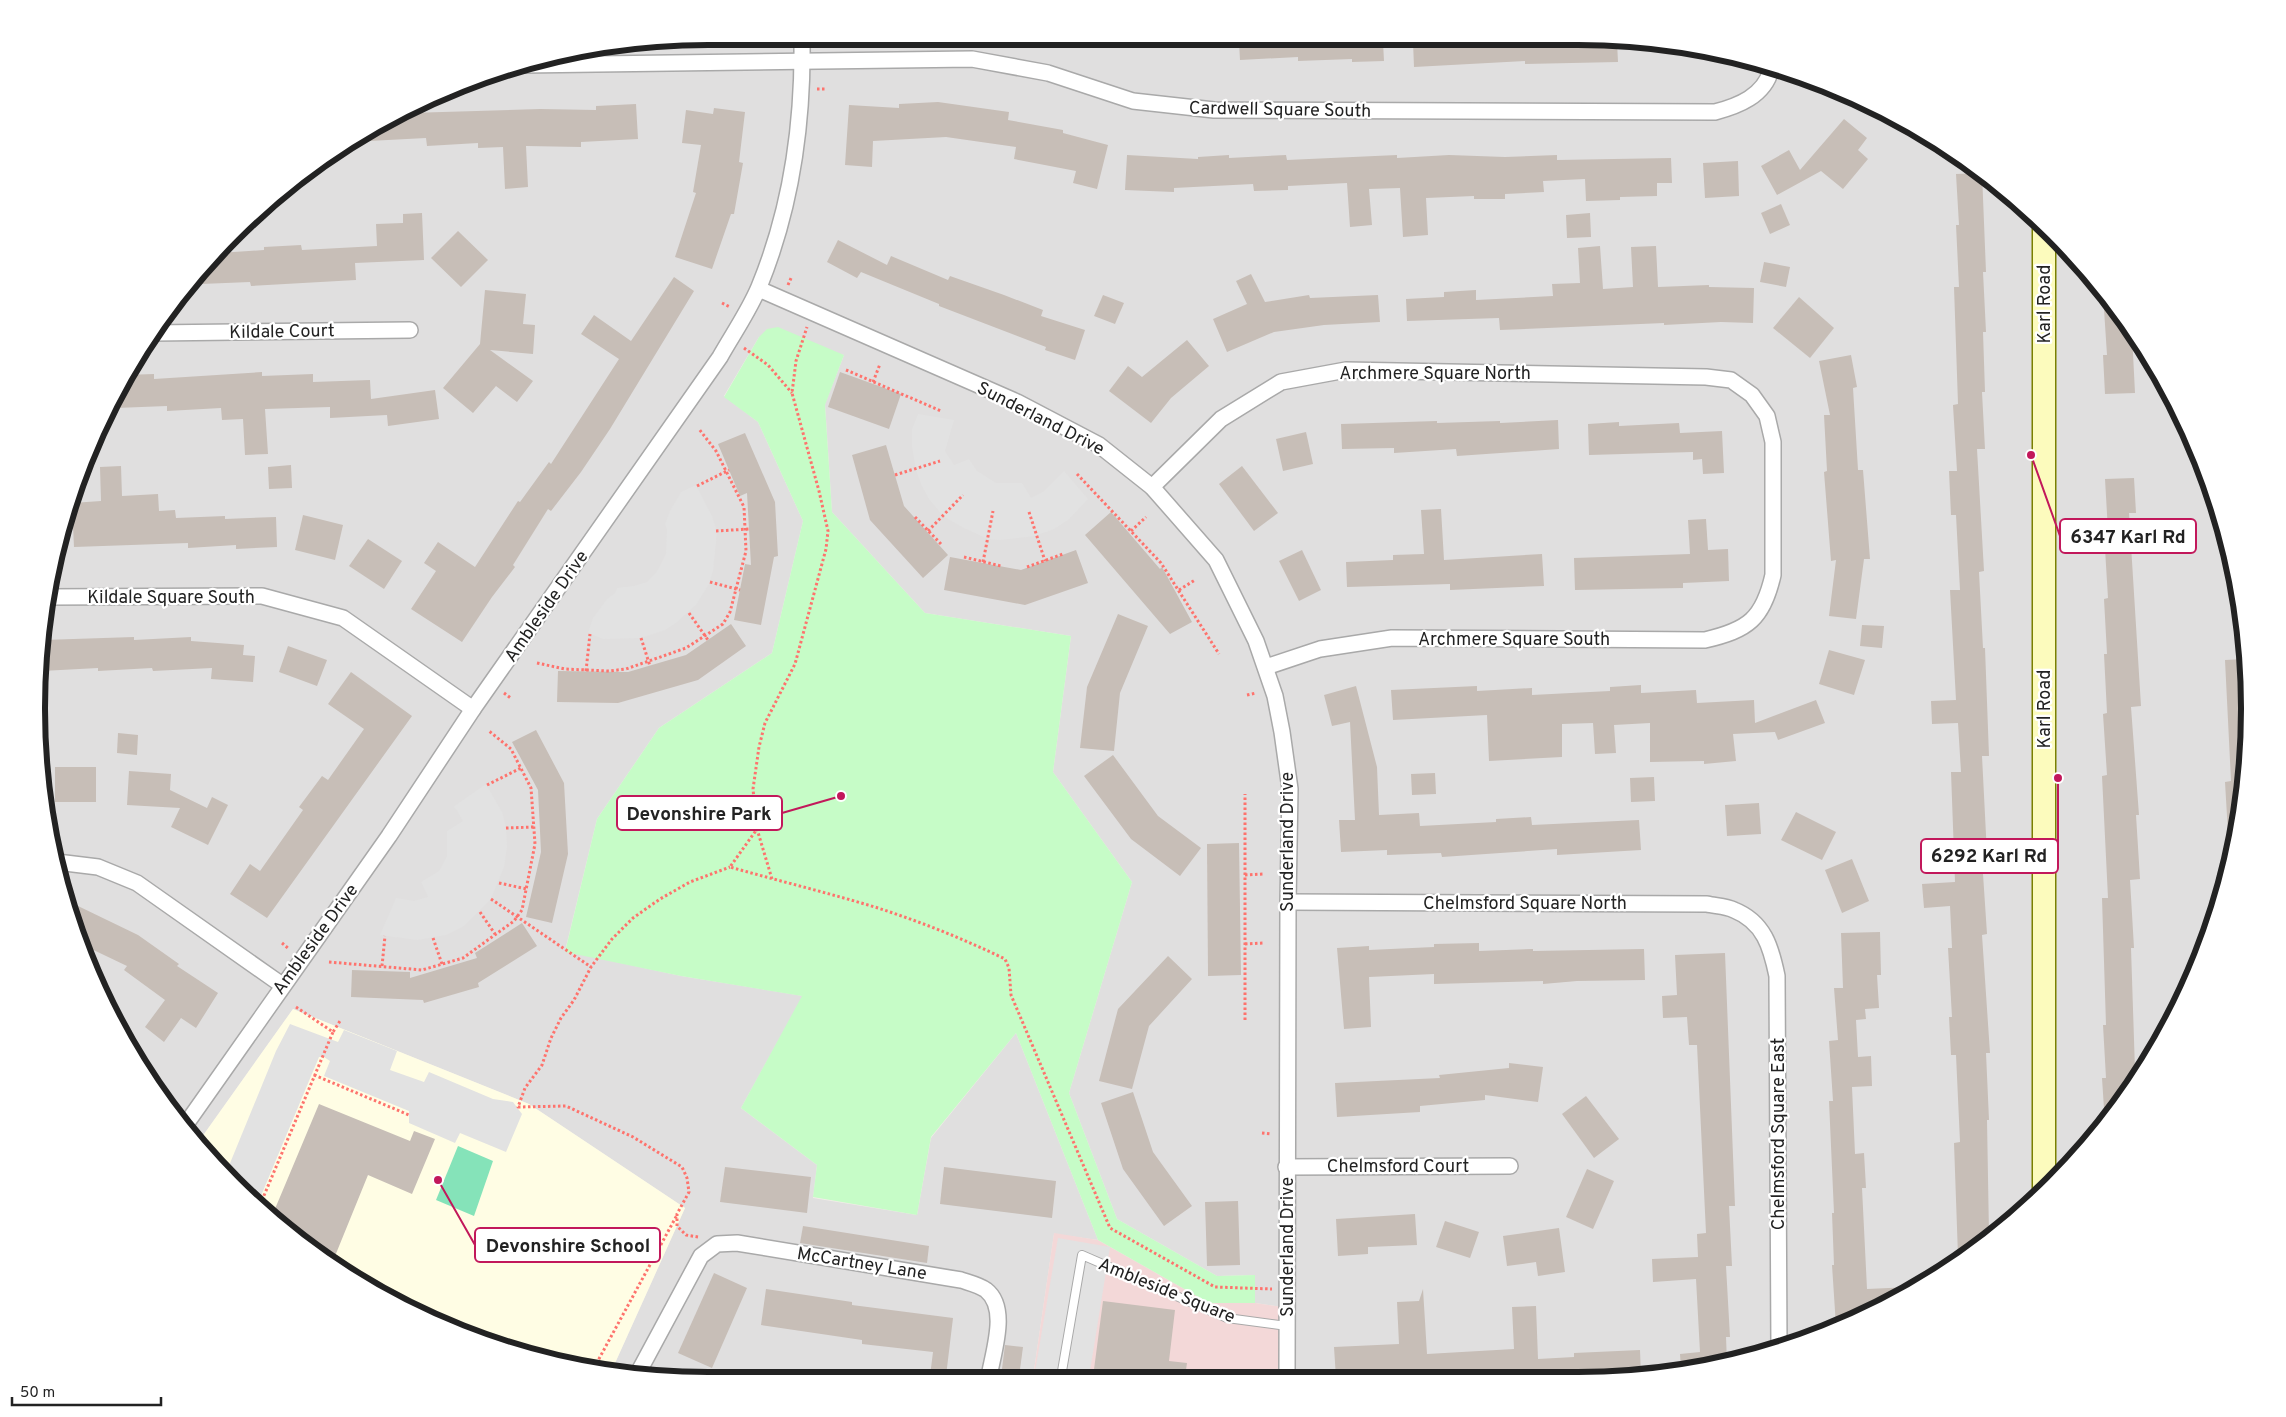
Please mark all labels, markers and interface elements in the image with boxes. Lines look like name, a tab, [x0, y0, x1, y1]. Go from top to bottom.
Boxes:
street label: Cardwell Square South	[1189, 97, 1371, 124]
street label: Karl Road	[2034, 265, 2057, 343]
street label: Kildale Court	[229, 320, 335, 345]
street label: Archmere Square North	[1339, 363, 1531, 386]
street label: Sunderland Drive	[973, 377, 1108, 461]
callout: 6347 Karl Rd	[2060, 519, 2196, 553]
text: 6347 Karl Rd	[2070, 526, 2186, 550]
street label: Ambleside Drive	[500, 546, 594, 667]
street label: Kildale Square South	[87, 587, 255, 610]
street label: Archmere Square South	[1418, 629, 1610, 652]
street label: Karl Road	[2034, 670, 2057, 748]
street label: Sunderland Drive	[1277, 772, 1300, 912]
callout: Devonshire Park	[617, 796, 782, 830]
text: Devonshire Park	[626, 803, 772, 827]
callout: 6292 Karl Rd	[1921, 839, 2058, 873]
text: 6292 Karl Rd	[1931, 845, 2047, 869]
street label: Ambleside Drive	[268, 880, 364, 1000]
street label: Chelmsford Square North	[1423, 893, 1627, 916]
street label: Chelmsford Square East	[1768, 1038, 1791, 1230]
street label: Chelmsford Court	[1327, 1156, 1469, 1179]
street label: Sunderland Drive	[1277, 1177, 1300, 1317]
callout: Devonshire School	[475, 1228, 660, 1262]
text: Devonshire School	[486, 1235, 650, 1259]
street label: McCartney Lane	[795, 1243, 928, 1286]
street label: Ambleside Square	[1095, 1253, 1238, 1329]
scale bar	[12, 1374, 161, 1406]
text: 50 m	[20, 1384, 55, 1403]

